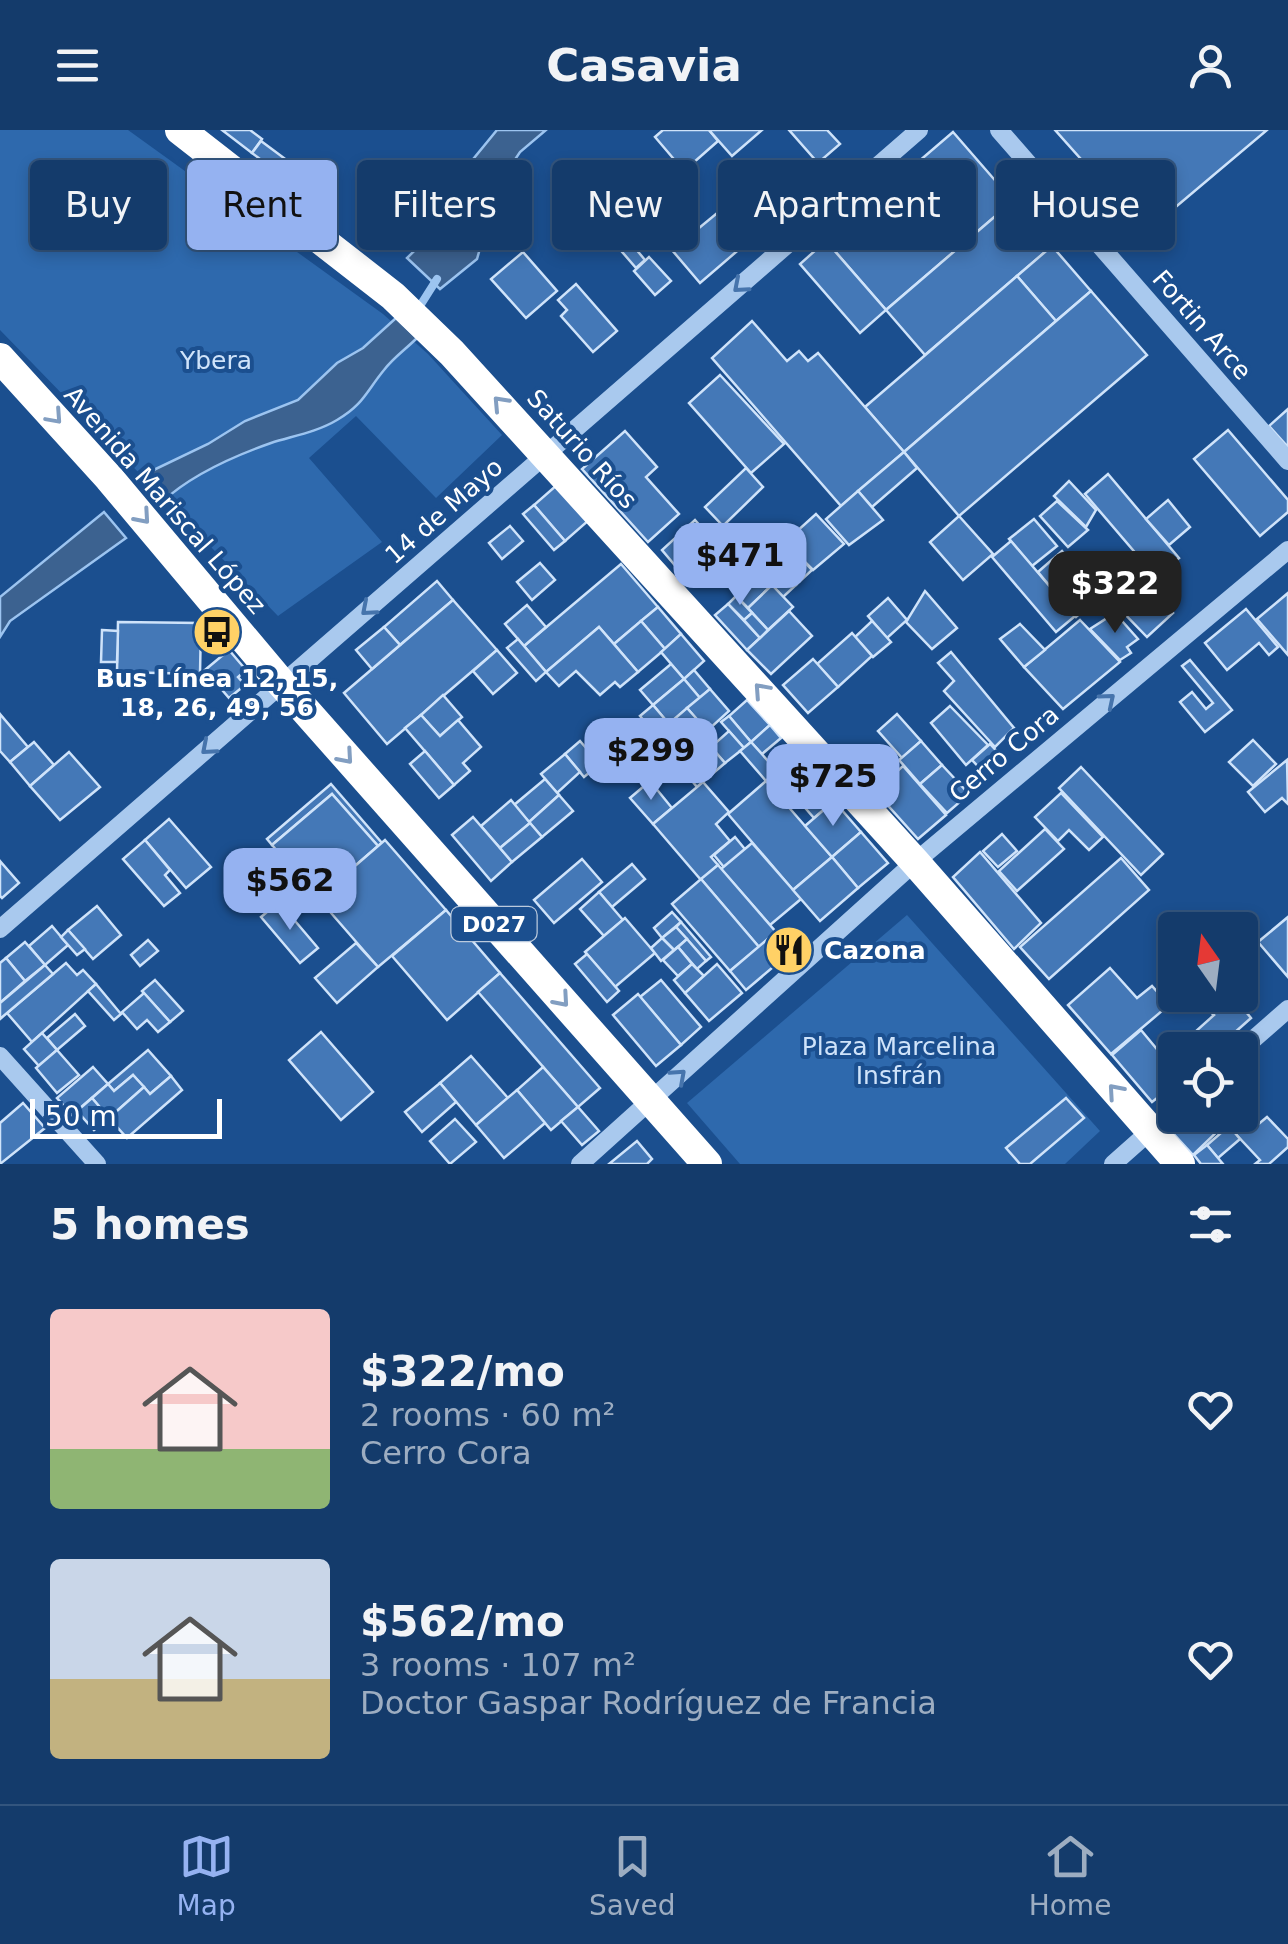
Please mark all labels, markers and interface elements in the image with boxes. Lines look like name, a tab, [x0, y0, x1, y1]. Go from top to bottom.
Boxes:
icon: menu	[50, 38, 105, 93]
icon: person	[1183, 38, 1238, 93]
text: Casavia	[546, 39, 742, 92]
chip: Buy	[30, 160, 167, 250]
chip: Rent	[187, 160, 337, 250]
chip: Filters	[357, 160, 532, 250]
chip: New	[552, 160, 698, 250]
chip: Apartment	[718, 160, 976, 250]
chip: House	[996, 160, 1175, 250]
street label: Fortin Arce	[1147, 264, 1257, 386]
one-way arrow	[734, 275, 752, 293]
park label: Ybera	[179, 346, 252, 375]
street label: Avenida Mariscal López	[58, 380, 272, 620]
street label: Saturio Ríos	[521, 384, 643, 514]
one-way arrow	[494, 397, 512, 415]
one-way arrow	[44, 405, 62, 424]
street label: 14 de Mayo	[379, 452, 509, 570]
one-way arrow	[132, 506, 150, 524]
pin: $471	[681, 523, 799, 608]
text: $471	[695, 536, 785, 574]
pin: $322	[1056, 551, 1174, 636]
text: $322	[1070, 564, 1160, 602]
one-way arrow	[361, 598, 380, 616]
bus stop icon: Bus Línea 12, 15, 18, 26, 49, 56	[191, 606, 243, 658]
place label: Bus Línea 12, 15, 18, 26, 49, 56	[96, 664, 338, 722]
one-way arrow	[754, 683, 772, 702]
one-way arrow	[1096, 694, 1114, 712]
street label: Cerro Cora	[943, 700, 1065, 808]
pin: $299	[592, 718, 710, 803]
text: $299	[606, 731, 696, 769]
one-way arrow	[202, 736, 220, 754]
pin: $725	[774, 744, 892, 829]
one-way arrow	[335, 745, 353, 764]
text: $725	[788, 757, 878, 795]
pin: $562	[231, 848, 349, 933]
text: $562	[245, 861, 335, 899]
road number: D027	[452, 907, 536, 941]
north arrow	[1158, 912, 1258, 1012]
map controls	[1158, 912, 1258, 1132]
restaurant icon: Cazona	[763, 924, 815, 976]
place label: Cazona	[824, 936, 926, 965]
one-way arrow	[550, 988, 568, 1007]
park label: Plaza Marcelina Insfrán	[802, 1032, 996, 1090]
button: locate	[1158, 1032, 1258, 1132]
one-way arrow	[667, 1069, 686, 1087]
one-way arrow	[1109, 1084, 1127, 1103]
scale bar	[30, 1094, 222, 1138]
text: 50 m	[45, 1100, 117, 1133]
icon: filters	[1183, 1197, 1238, 1252]
text: 5 homes	[50, 1200, 250, 1249]
text: $322/mo	[360, 1347, 565, 1396]
icon: home	[130, 1349, 250, 1469]
icon: heart	[1183, 1382, 1238, 1437]
text: 2 rooms · 60 m²	[360, 1396, 615, 1434]
text: Cerro Cora	[360, 1434, 532, 1472]
text: $562/mo	[360, 1597, 565, 1646]
icon: home	[130, 1599, 250, 1719]
icon: heart	[1183, 1632, 1238, 1687]
text: 3 rooms · 107 m²	[360, 1646, 636, 1684]
text: Doctor Gaspar Rodríguez de Francia	[360, 1684, 937, 1722]
tab: Map	[177, 1829, 236, 1922]
tab: Saved	[589, 1829, 675, 1922]
tab: Home	[1029, 1829, 1111, 1922]

